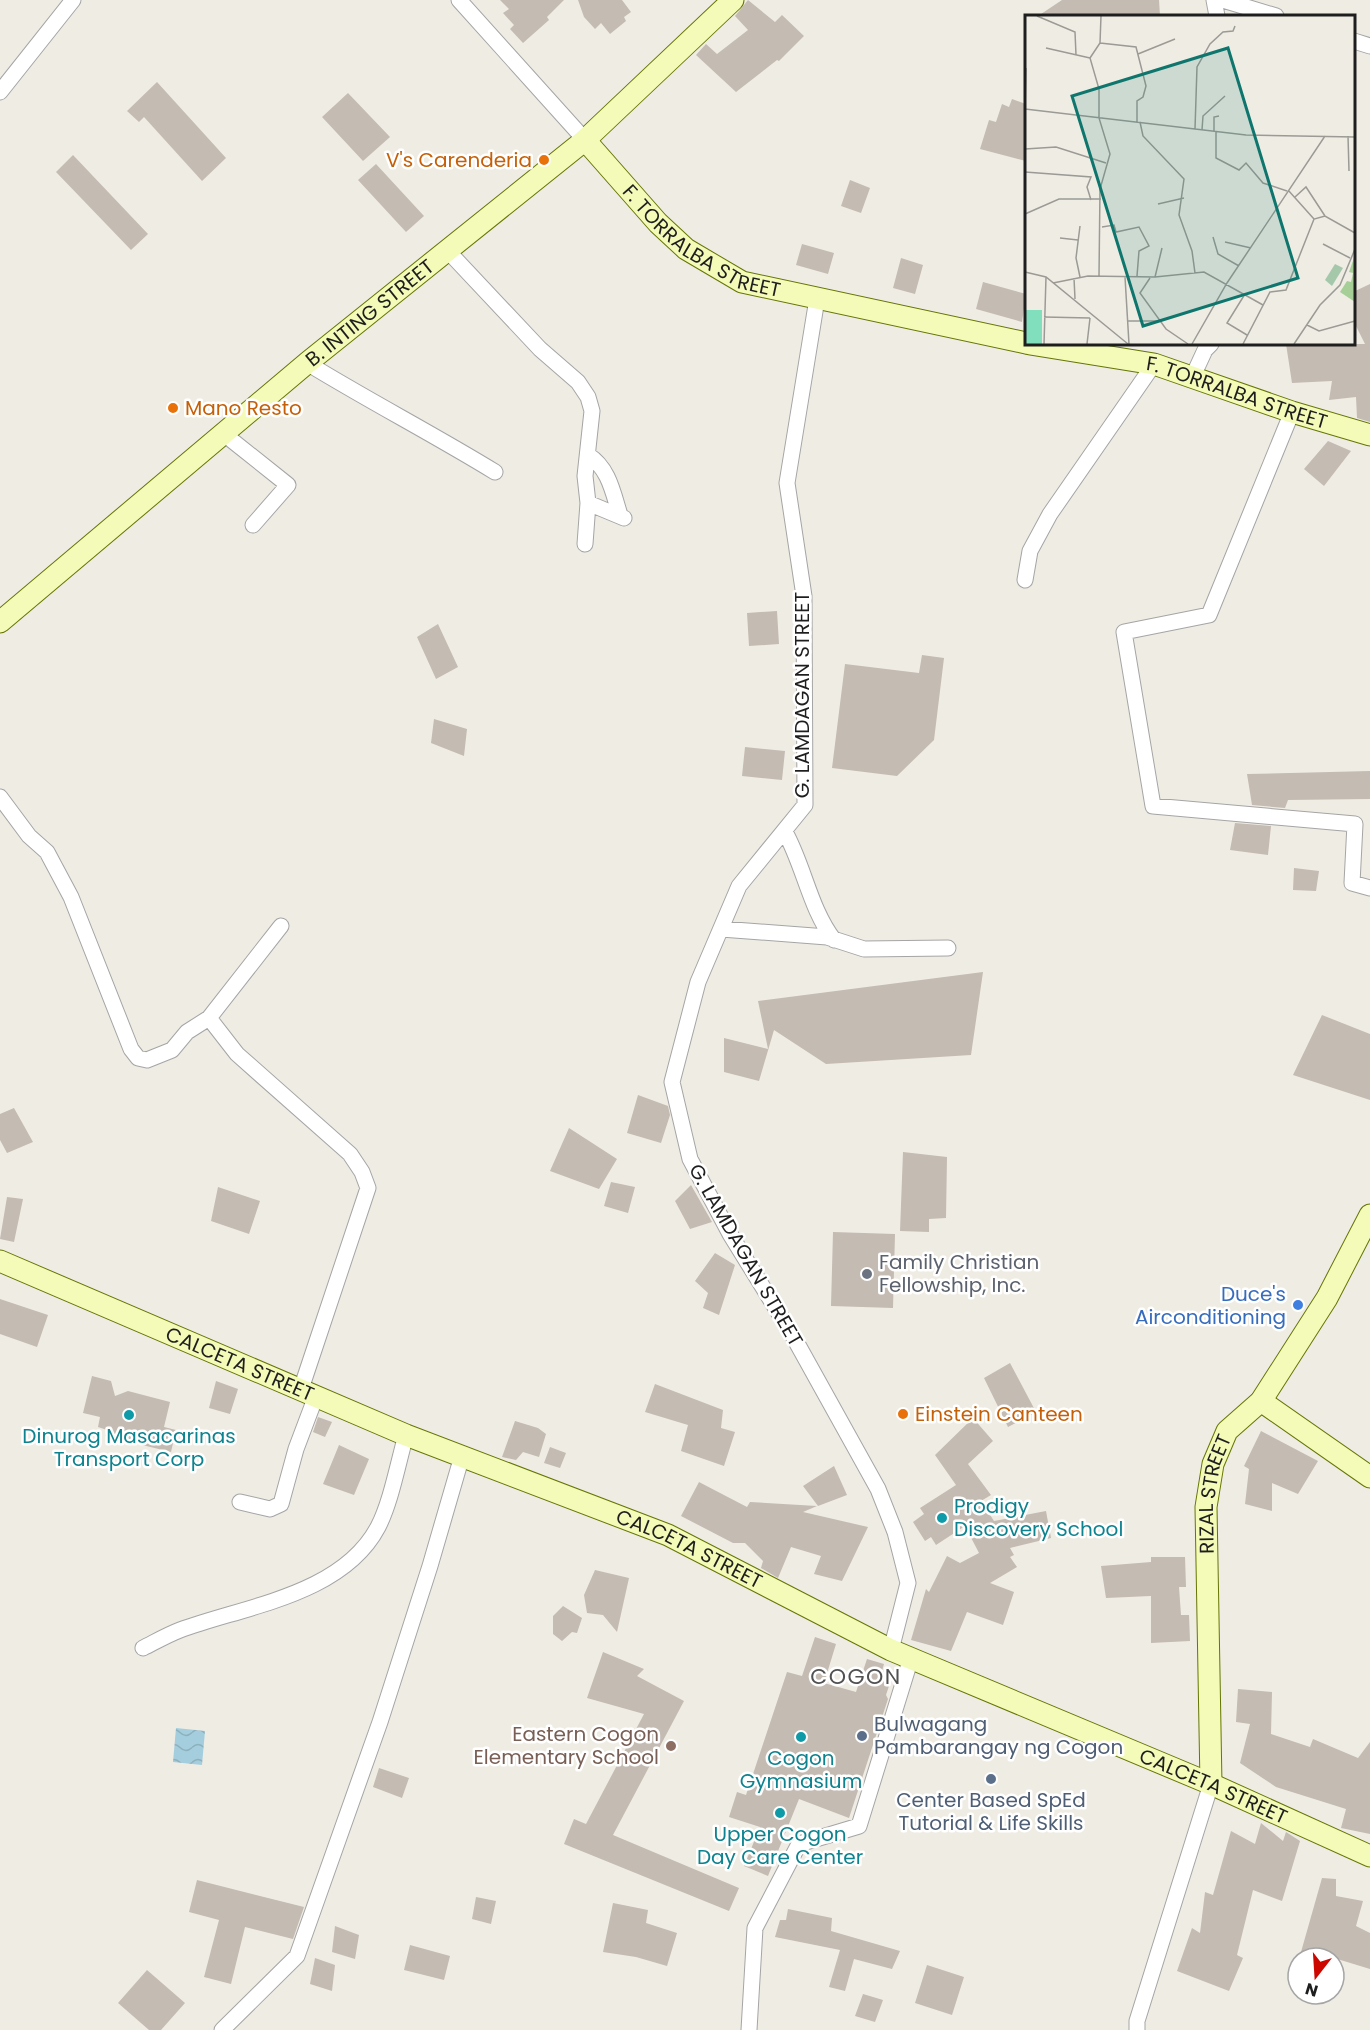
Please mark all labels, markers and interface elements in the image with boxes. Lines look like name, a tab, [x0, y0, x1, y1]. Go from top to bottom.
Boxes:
inset map	[1025, 15, 1355, 345]
place label: V's Carenderia	[386, 146, 532, 174]
marker: V's Carenderia	[537, 153, 551, 167]
street label: F. TORRALBA STREET	[616, 178, 783, 304]
street label: B. INTING STREET	[299, 252, 440, 373]
street label: F. TORRALBA STREET	[1144, 349, 1331, 436]
place label: Mano Resto	[185, 394, 302, 422]
marker: Mano Resto	[166, 401, 180, 415]
street label: G. LAMDAGAN STREET	[788, 592, 816, 798]
street label: G. LAMDAGAN STREET	[682, 1159, 810, 1352]
place label: Family Christian Fellowship, Inc.	[879, 1248, 1039, 1299]
marker: Family Christian Fellowship, Inc.	[860, 1267, 874, 1281]
place label: Duce's Airconditioning	[1135, 1280, 1286, 1331]
marker: Duce's Airconditioning	[1291, 1298, 1305, 1312]
street label: CALCETA STREET	[161, 1320, 319, 1408]
place label: Einstein Canteen	[915, 1400, 1083, 1428]
marker: Einstein Canteen	[896, 1407, 910, 1421]
marker: Dinurog Masacarinas Transport Corp	[122, 1408, 136, 1422]
place label: Dinurog Masacarinas Transport Corp	[22, 1422, 236, 1473]
street label: RIZAL STREET	[1192, 1430, 1238, 1554]
place label: Prodigy Discovery School	[954, 1492, 1123, 1543]
street label: CALCETA STREET	[612, 1502, 767, 1595]
marker: Prodigy Discovery School	[935, 1511, 949, 1525]
district label: COGON	[810, 1661, 902, 1692]
place label: Bulwagang Pambarangay ng Cogon	[874, 1710, 1123, 1761]
place label: Eastern Cogon Elementary School	[474, 1720, 659, 1771]
marker: Bulwagang Pambarangay ng Cogon	[855, 1729, 869, 1743]
marker: Cogon Gymnasium	[794, 1730, 808, 1744]
marker: Eastern Cogon Elementary School	[664, 1739, 678, 1753]
street label: CALCETA STREET	[1135, 1742, 1292, 1831]
place label: Cogon Gymnasium	[740, 1744, 862, 1795]
marker: Center Based SpEd Tutorial & Life Skills	[984, 1772, 998, 1786]
place label: Center Based SpEd Tutorial & Life Skills	[896, 1786, 1086, 1837]
marker: Upper Cogon Day Care Center	[773, 1806, 787, 1820]
place label: Upper Cogon Day Care Center	[697, 1820, 863, 1871]
north arrow	[1286, 1946, 1346, 2006]
text: N	[1303, 1977, 1321, 2003]

